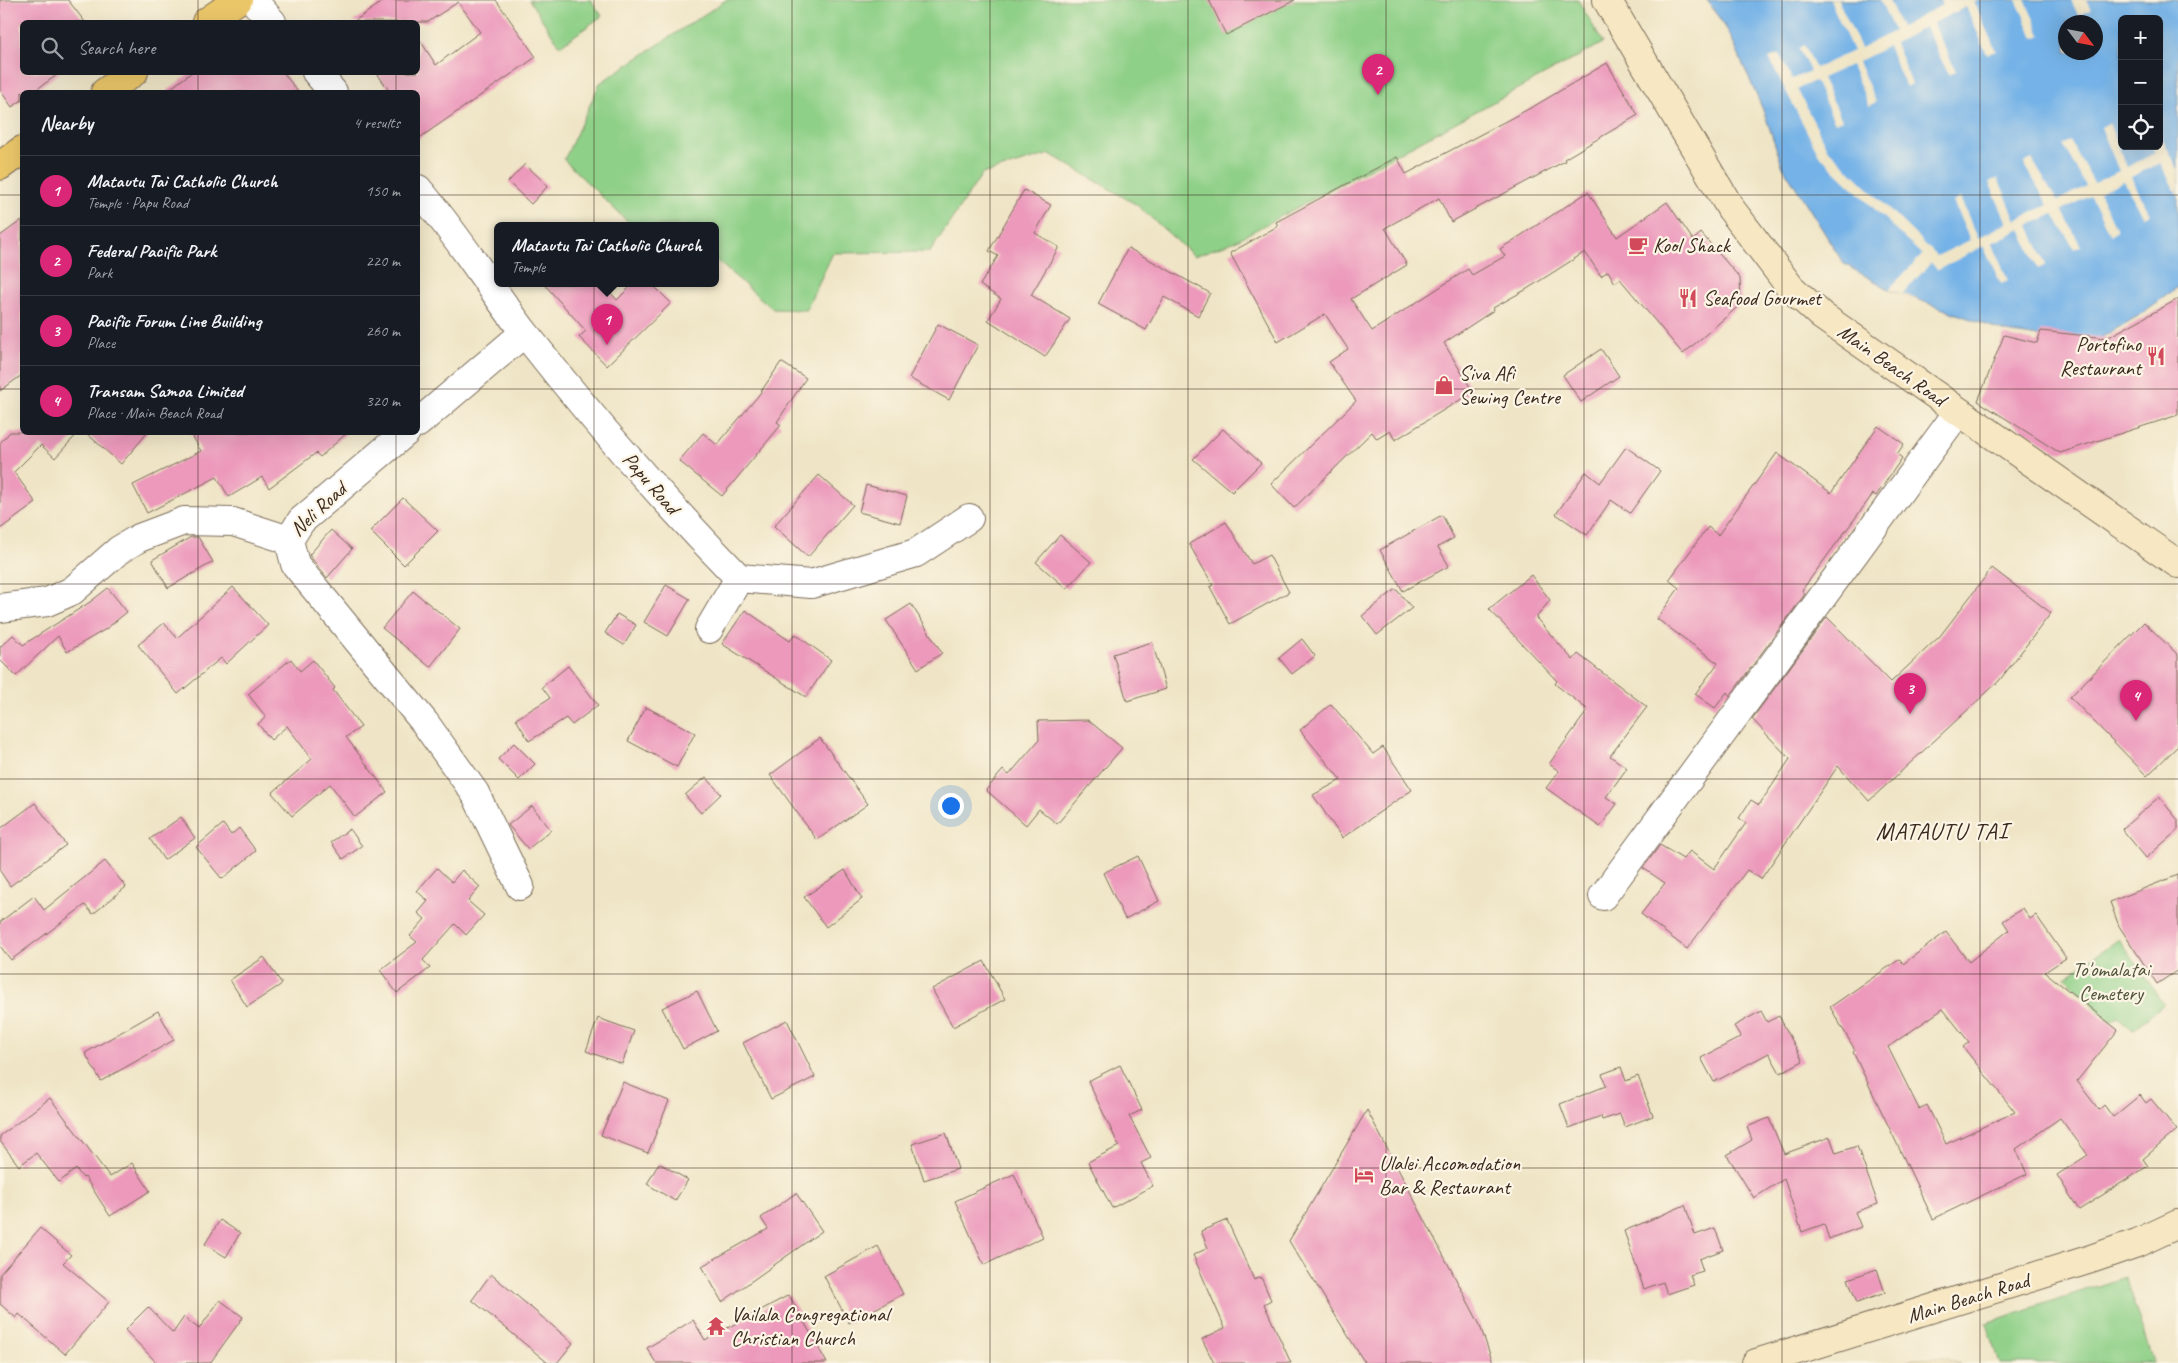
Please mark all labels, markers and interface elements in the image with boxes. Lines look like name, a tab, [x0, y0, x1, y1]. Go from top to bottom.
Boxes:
north arrow	[2058, 15, 2103, 60]
map controls	[2118, 15, 2163, 150]
button: +	[2118, 15, 2163, 60]
search box	[20, 20, 420, 75]
icon: search	[38, 34, 66, 62]
text: Search here	[78, 36, 155, 60]
pin: 2	[1362, 54, 1394, 95]
button: −	[2118, 60, 2163, 105]
button: locate	[2118, 105, 2163, 150]
text: Nearby	[40, 110, 93, 136]
text: 4 results	[353, 113, 400, 133]
text: Matautu Tai Catholic Church	[87, 169, 277, 193]
text: 1	[52, 181, 60, 201]
text: 150 m	[366, 181, 400, 201]
text: Temple · Papu Road	[87, 193, 188, 213]
popup	[494, 222, 719, 287]
place label: Kool Shack	[1653, 232, 1732, 258]
text: Matautu Tai Catholic Church	[511, 233, 702, 257]
cafe icon: Kool Shack	[1627, 234, 1649, 256]
text: Federal Pacific Park	[87, 239, 216, 263]
text: 2	[52, 251, 60, 271]
text: 220 m	[366, 251, 400, 271]
text: Temple	[511, 257, 545, 277]
text: Park	[87, 263, 112, 283]
place label: Seafood Gourmet	[1703, 285, 1823, 311]
restaurant icon: Seafood Gourmet	[1677, 287, 1699, 309]
pin: 1	[591, 304, 623, 345]
text: Pacific Forum Line Building	[87, 309, 261, 333]
street label: Main Beach Road	[1833, 318, 1954, 414]
text: 3	[52, 321, 60, 341]
text: 260 m	[366, 321, 400, 341]
place label: Portofino Restaurant	[2060, 331, 2143, 381]
text: Place	[87, 333, 115, 353]
restaurant icon: Portofino Restaurant	[2145, 345, 2167, 367]
place label: Siva Afi Sewing Centre	[1459, 360, 1562, 410]
shop icon: Siva Afi Sewing Centre	[1433, 374, 1455, 396]
text: Transam Samoa Limited	[87, 379, 243, 403]
text: 4	[52, 391, 60, 411]
text: 320 m	[366, 391, 400, 411]
text: Place · Main Beach Road	[87, 403, 222, 423]
street label: Papu Road	[617, 446, 688, 522]
street label: Neli Road	[284, 474, 354, 542]
pin: 3	[1894, 673, 1926, 714]
pin: 4	[2120, 680, 2152, 721]
your location	[938, 793, 964, 819]
district label: MATAUTU TAI	[1876, 816, 2013, 846]
park label: To'omalatai Cemetery	[2072, 956, 2153, 1006]
place label: Ulalei Accomodation Bar & Restaurant	[1379, 1150, 1521, 1200]
hotel icon: Ulalei Accomodation Bar & Restaurant	[1353, 1164, 1375, 1186]
street label: Main Beach Road	[1904, 1266, 2036, 1329]
place label: Vailala Congregational Christian Church	[731, 1301, 892, 1351]
temple icon: Vailala Congregational Christian Church	[705, 1315, 727, 1337]

